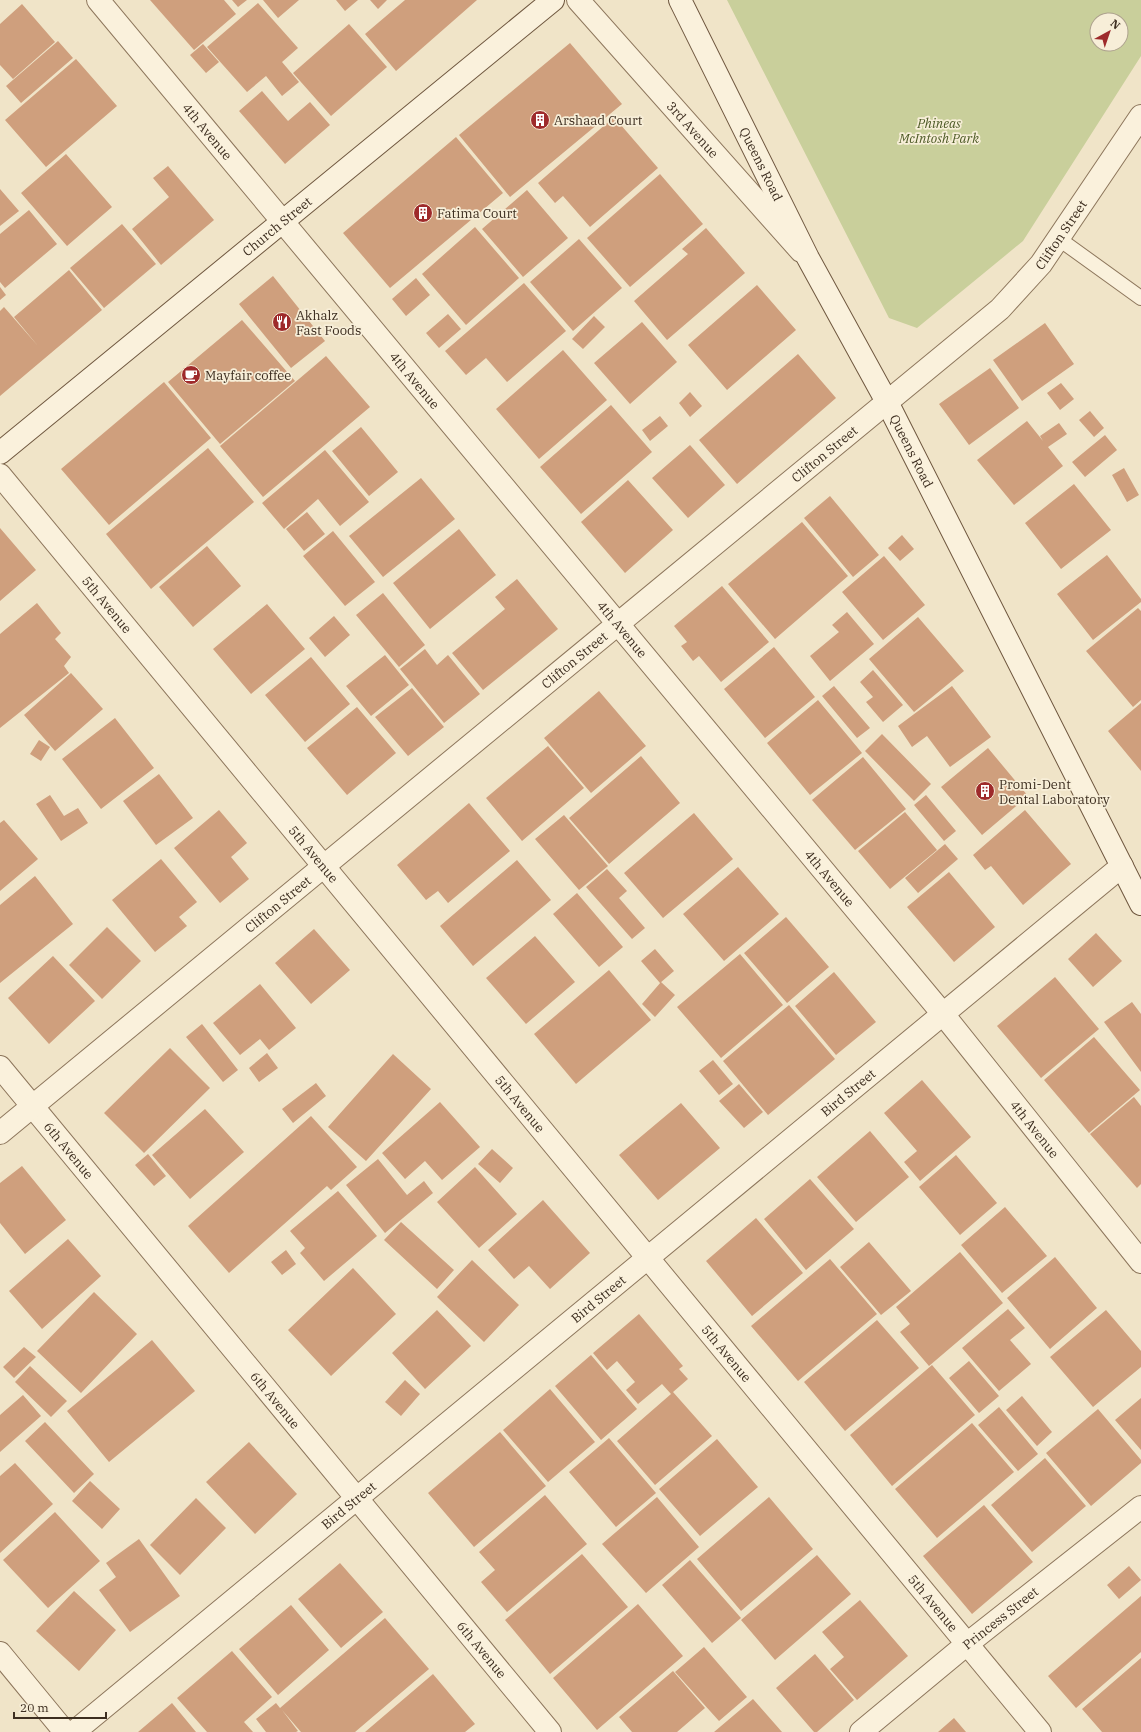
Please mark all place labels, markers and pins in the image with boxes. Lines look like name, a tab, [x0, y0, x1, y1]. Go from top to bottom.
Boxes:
building icon: Arshaad Court	[529, 109, 551, 131]
place label: Arshaad Court	[554, 112, 643, 129]
building icon: Fatima Court	[412, 202, 434, 224]
place label: Fatima Court	[437, 205, 517, 222]
place label: Akhalz Fast Foods	[296, 307, 361, 339]
restaurant icon: Akhalz Fast Foods	[271, 311, 293, 333]
cafe icon: Mayfair coffee	[180, 364, 202, 386]
place label: Mayfair coffee	[205, 367, 291, 384]
place label: Promi-Dent Dental Laboratory	[999, 776, 1110, 808]
building icon: Promi-Dent Dental Laboratory	[974, 780, 996, 802]

